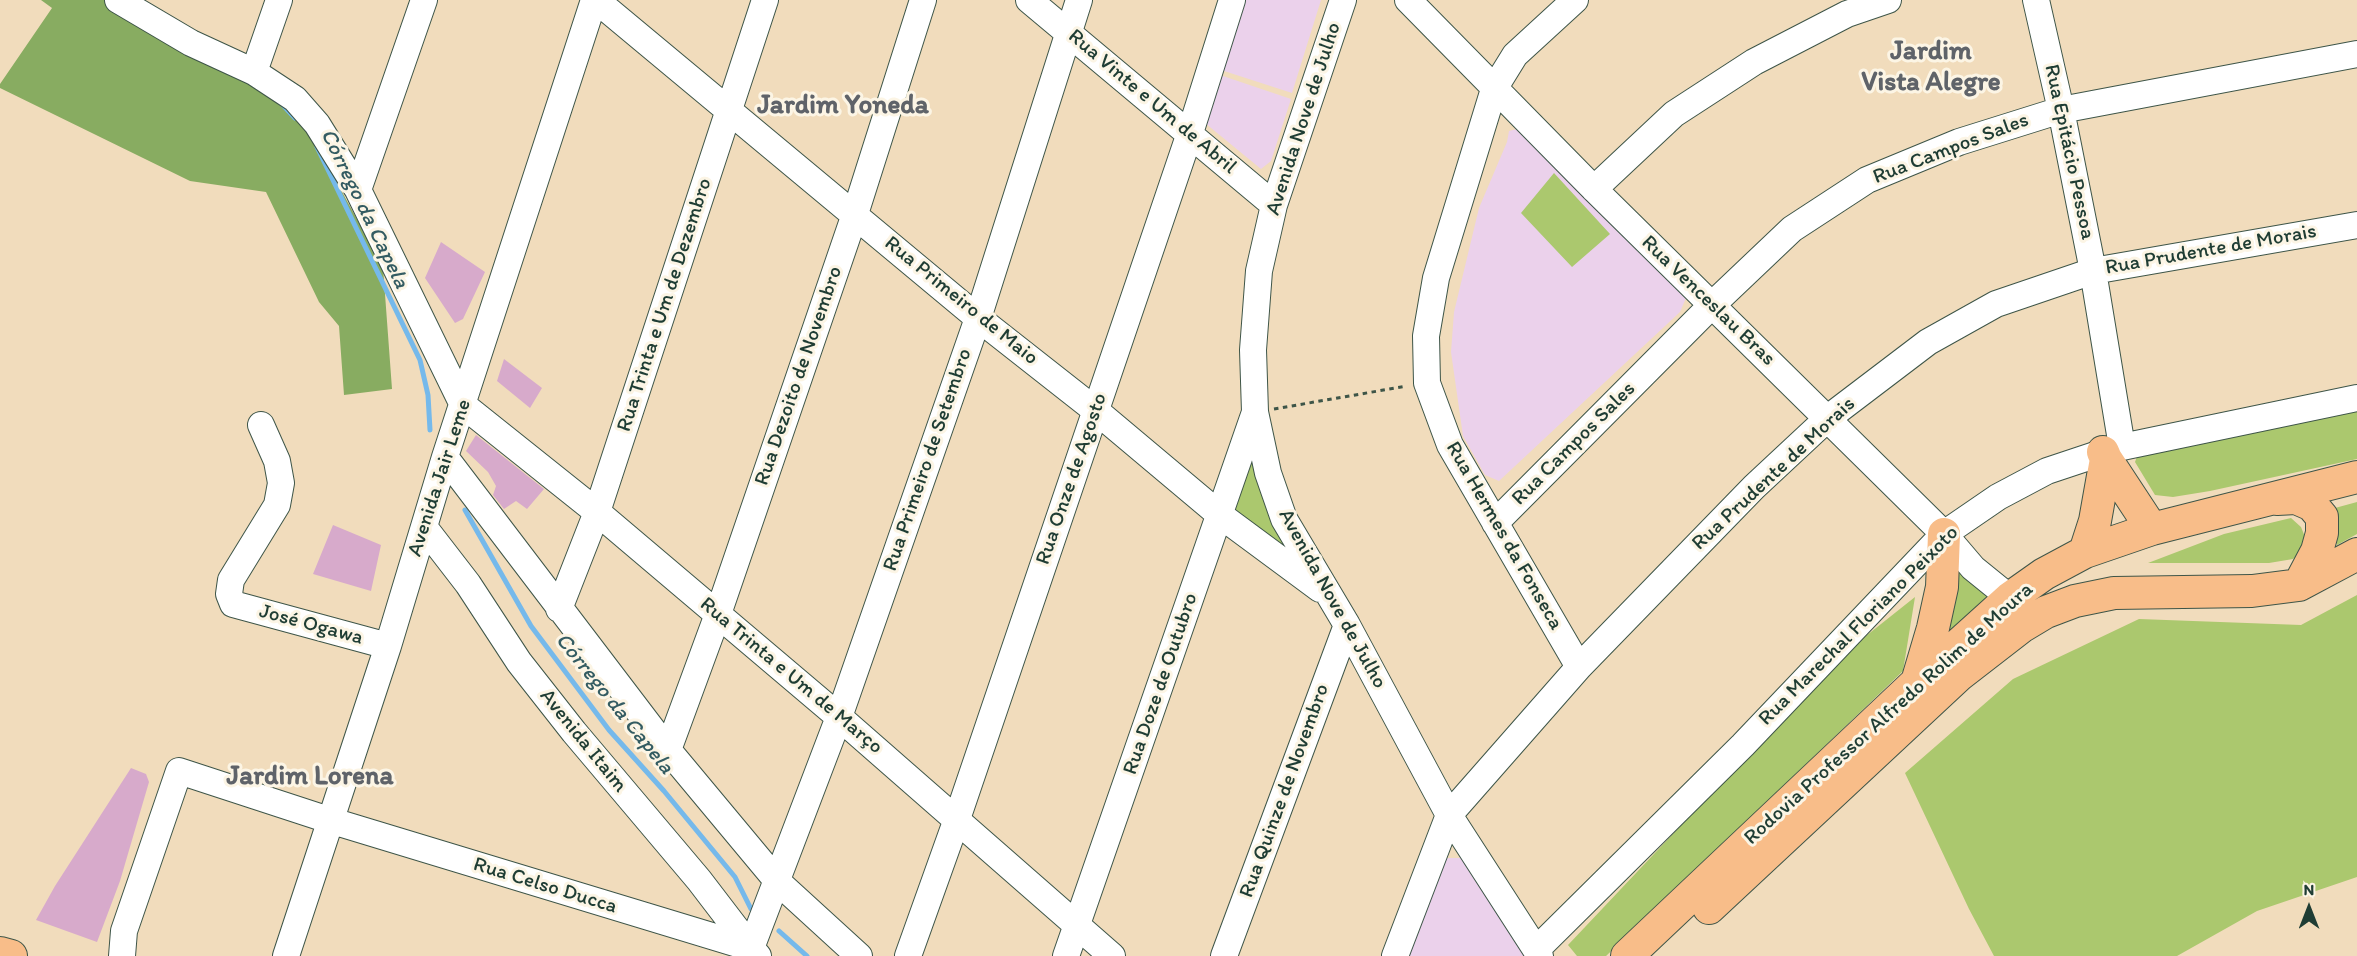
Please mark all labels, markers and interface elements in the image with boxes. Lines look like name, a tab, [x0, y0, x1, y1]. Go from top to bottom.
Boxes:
street label: Avenida Nove de Julho	[1261, 19, 1347, 219]
street label: Rua Vinte e Um de Abril	[1063, 24, 1241, 180]
district label: Jardim Vista Alegre	[1861, 36, 2001, 99]
street label: Rua Epitácio Pessoa	[2038, 62, 2100, 242]
district label: Jardim Yoneda	[757, 90, 929, 122]
street label: Rua Campos Sales	[1870, 108, 2032, 190]
water label: Córrego da Capela	[314, 125, 414, 293]
street label: Rua Trinta e Um de Dezembro	[612, 175, 718, 435]
street label: Rua Prudente de Morais	[2103, 219, 2319, 281]
street label: Rua Venceslau Bras	[1636, 230, 1780, 372]
street label: Rua Primeiro de Maio	[879, 231, 1043, 371]
street label: Rua Dezoito de Novembro	[750, 263, 848, 489]
street label: Rua Primeiro de Setembro	[878, 345, 978, 575]
street label: Rua Campos Sales	[1507, 377, 1641, 511]
street label: Rua Onze de Agosto	[1031, 390, 1113, 568]
street label: Rua Prudente de Morais	[1687, 392, 1861, 556]
street label: Avenida Jair Leme	[403, 396, 477, 560]
street label: Rua Hermes da Fonseca	[1440, 437, 1568, 635]
street label: Avenida Nove de Julho	[1272, 505, 1392, 693]
street label: Rua Marechal Floriano Peixoto	[1754, 521, 1964, 731]
street label: Rodovia Professor Alfredo Rolim de Moura	[1739, 577, 2039, 851]
street label: Rua Doze de Outubro	[1118, 590, 1204, 778]
street label: Rua Trinta e Um de Março	[694, 592, 888, 760]
street label: José Ogawa	[256, 599, 366, 651]
water label: Córrego da Capela	[549, 628, 679, 780]
street label: Rua Quinze de Novembro	[1235, 681, 1335, 901]
street label: Avenida Itaim	[534, 684, 632, 798]
district label: Jardim Lorena	[227, 761, 393, 793]
street label: Rua Celso Ducca	[470, 852, 620, 920]
north arrow	[2279, 878, 2339, 938]
text: N	[2304, 880, 2314, 899]

